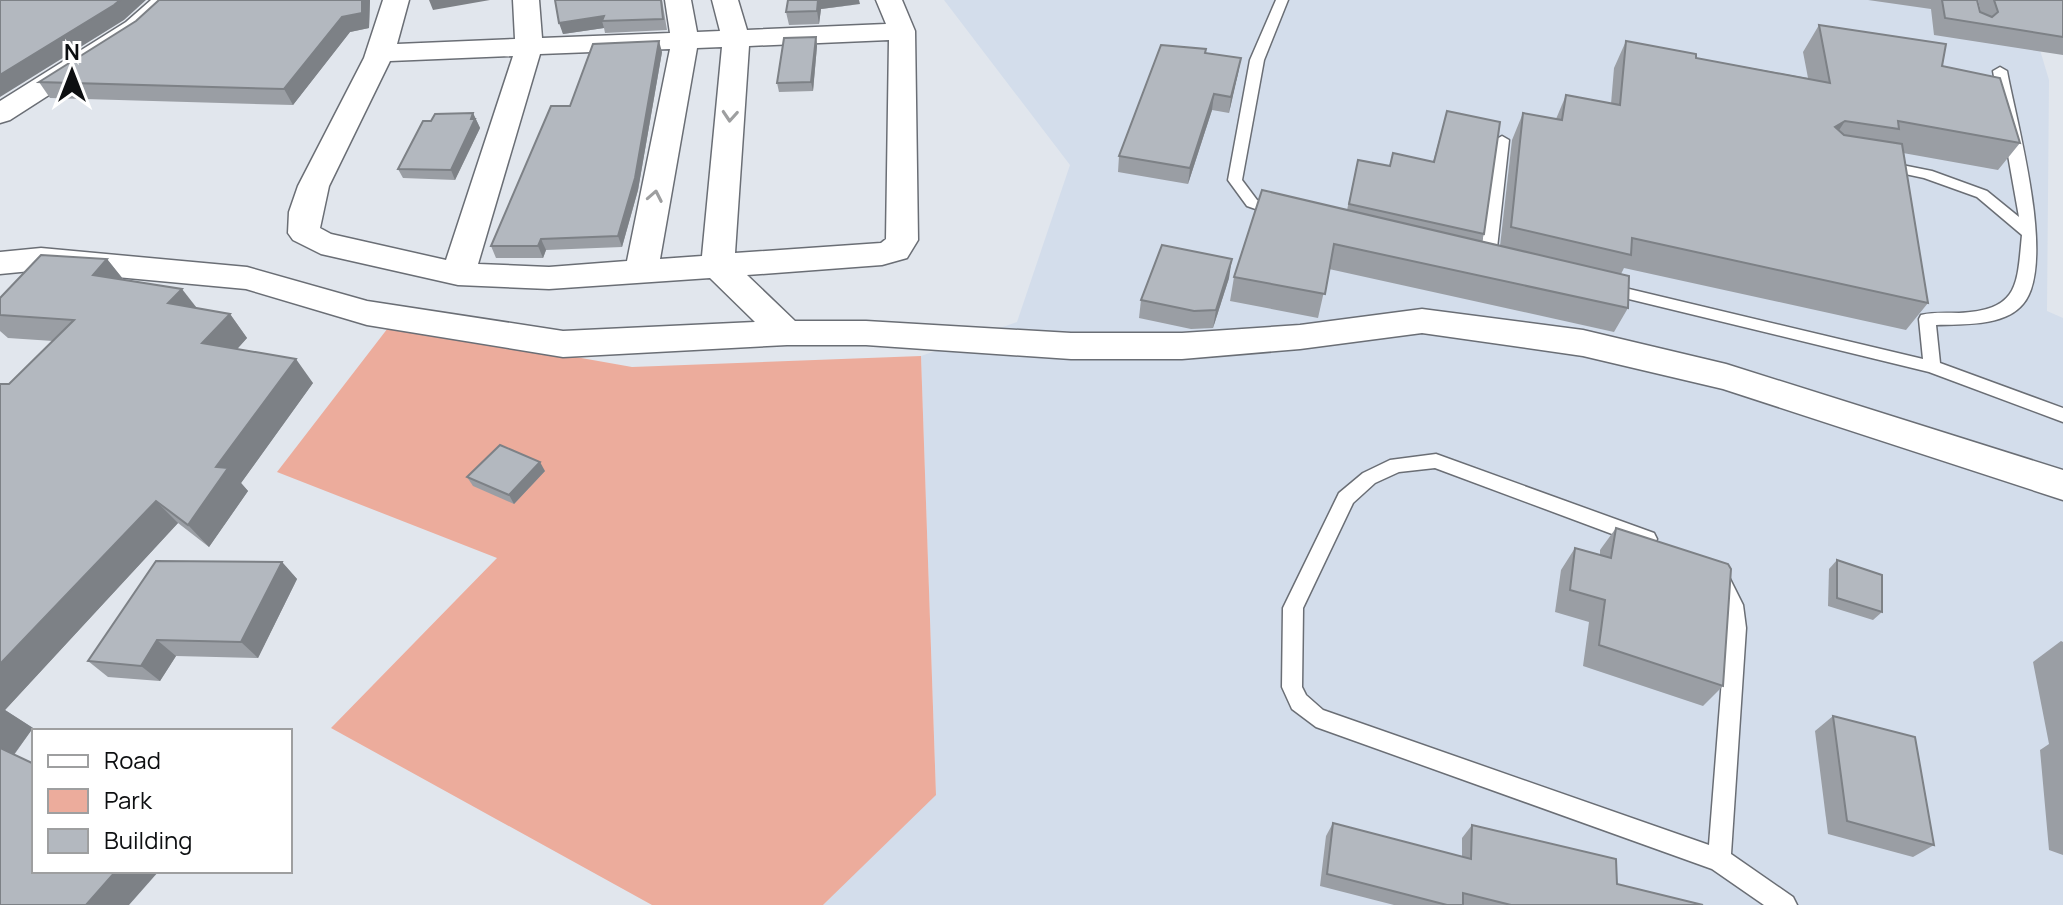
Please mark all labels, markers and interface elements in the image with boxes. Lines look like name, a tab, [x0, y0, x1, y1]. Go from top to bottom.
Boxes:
north arrow	[32, 32, 112, 112]
text: N	[64, 37, 80, 67]
one-way arrow	[722, 110, 739, 123]
one-way arrow	[646, 190, 663, 203]
legend	[32, 729, 292, 873]
text: Road	[104, 743, 161, 776]
text: Park	[104, 783, 153, 816]
text: Building	[104, 823, 192, 856]

